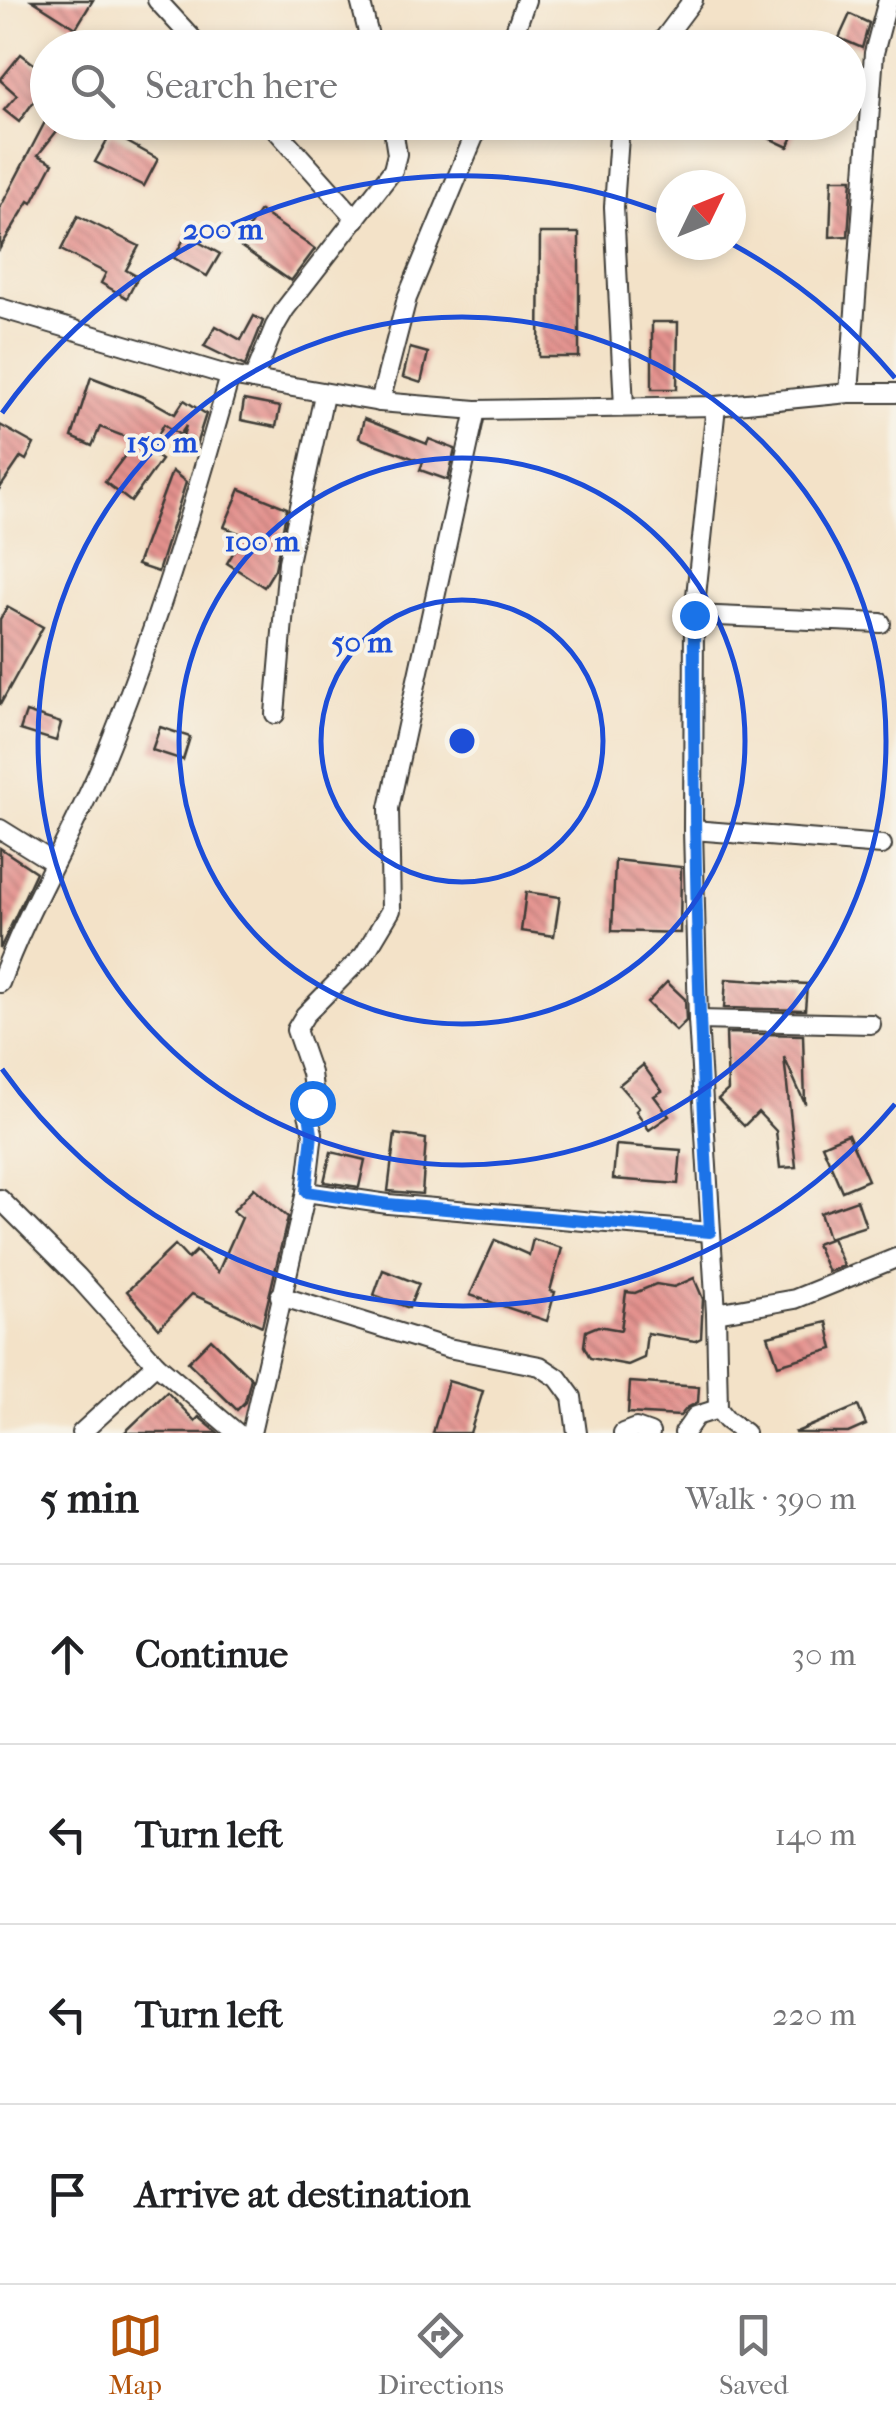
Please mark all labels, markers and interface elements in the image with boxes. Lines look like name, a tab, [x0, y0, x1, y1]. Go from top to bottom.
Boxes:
search box	[30, 30, 866, 140]
icon: search	[65, 58, 120, 113]
text: Search here	[145, 63, 338, 108]
north arrow	[656, 170, 746, 260]
text: 200 m	[183, 212, 264, 247]
text: 150 m	[126, 425, 199, 460]
text: 100 m	[224, 524, 301, 559]
route end	[672, 593, 718, 639]
text: 50 m	[332, 625, 393, 660]
centre of rings	[444, 723, 480, 759]
route start	[290, 1081, 336, 1127]
text: 5 min	[40, 1474, 139, 1523]
text: Walk · 390 m	[685, 1480, 856, 1517]
icon: ahead	[40, 1627, 95, 1682]
text: Continue	[135, 1632, 288, 1677]
text: 30 m	[792, 1636, 856, 1673]
icon: left	[40, 1807, 95, 1862]
text: Turn left	[135, 1812, 283, 1857]
text: 140 m	[775, 1816, 856, 1853]
icon: left	[40, 1987, 95, 2042]
text: Turn left	[135, 1992, 283, 2037]
text: 220 m	[772, 1996, 856, 2033]
icon: arrive	[40, 2167, 95, 2222]
text: Arrive at destination	[135, 2172, 471, 2217]
tab: Map	[108, 2308, 163, 2401]
tab: Directions	[378, 2308, 504, 2401]
tab: Saved	[719, 2308, 788, 2401]

